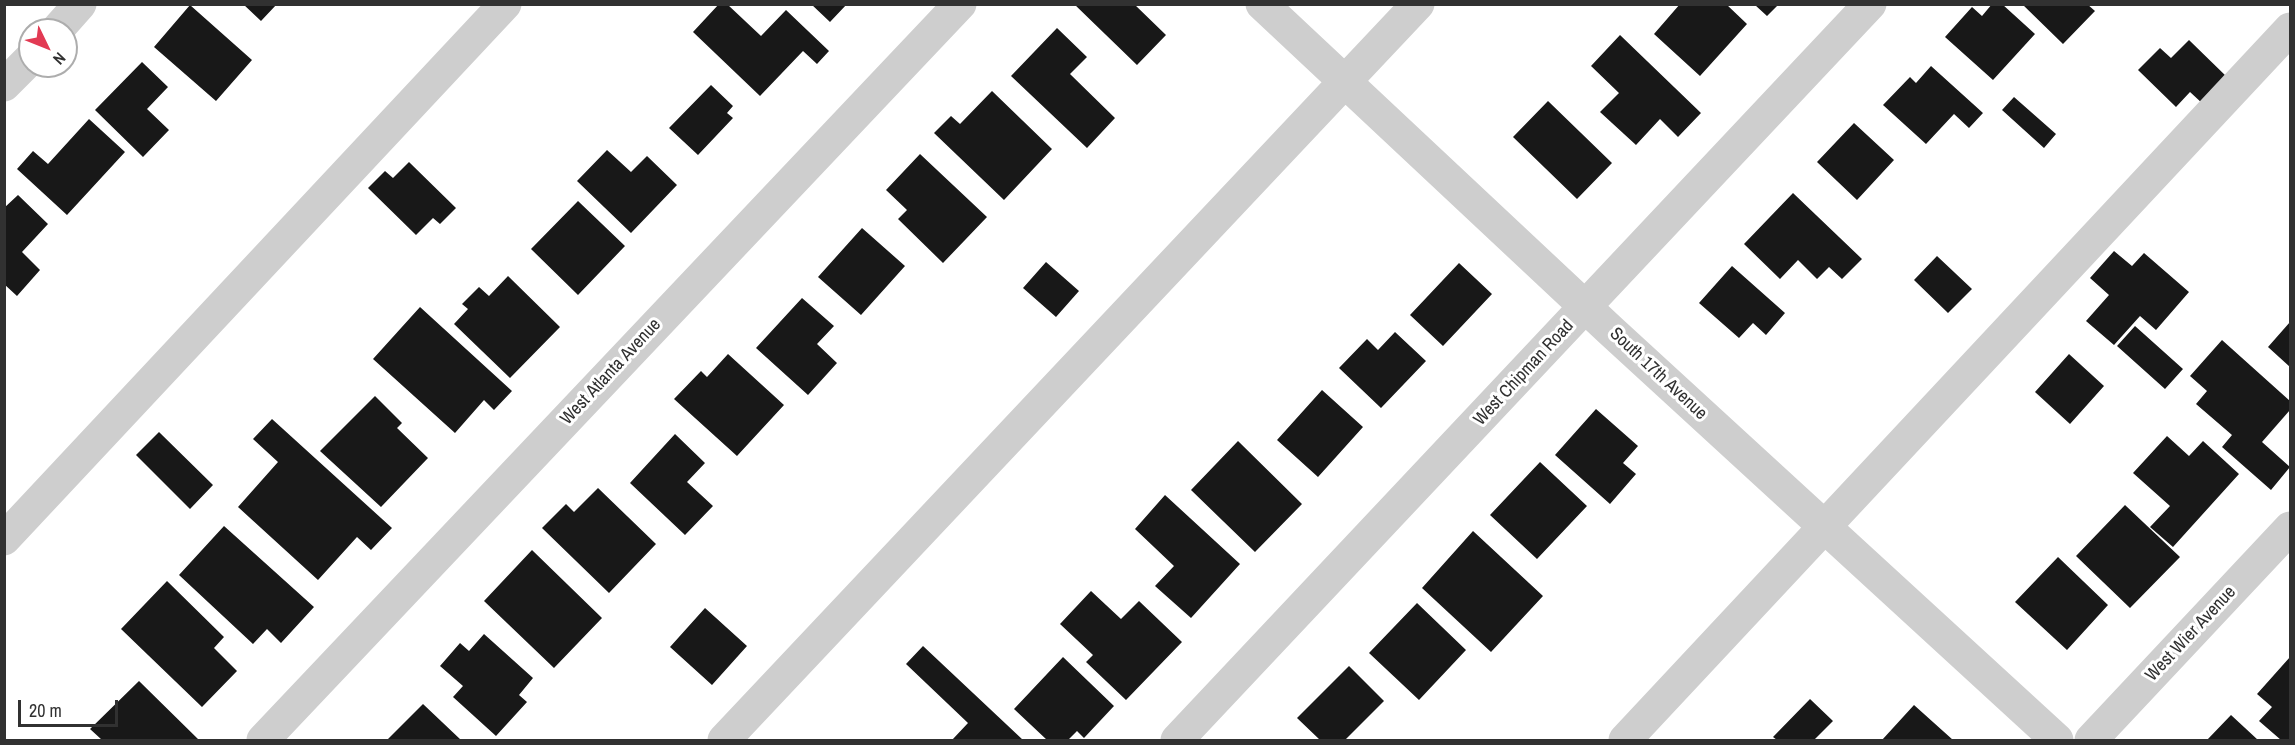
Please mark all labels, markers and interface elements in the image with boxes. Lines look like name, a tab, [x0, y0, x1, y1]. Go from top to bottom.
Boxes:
north arrow	[18, 18, 78, 78]
text: N	[48, 48, 71, 70]
street label: West Atlanta Avenue	[556, 314, 666, 430]
street label: West Chipman Road	[1469, 316, 1579, 430]
street label: South 17th Avenue	[1605, 323, 1711, 425]
street label: West Wier Avenue	[2141, 582, 2241, 686]
scale bar	[21, 688, 122, 726]
text: 20 m	[29, 698, 62, 723]

